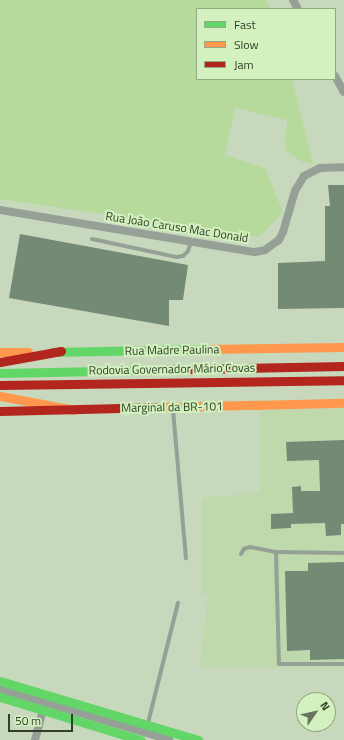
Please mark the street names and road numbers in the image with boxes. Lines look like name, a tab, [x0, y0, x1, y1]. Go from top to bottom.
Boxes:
street label: Rua João Caruso Mac Donald	[105, 209, 249, 245]
street label: Rua Madre Paulina	[124, 342, 220, 358]
street label: Rodovia Governador Mário Covas	[89, 360, 255, 378]
street label: Marginal da BR-101	[121, 399, 223, 415]

